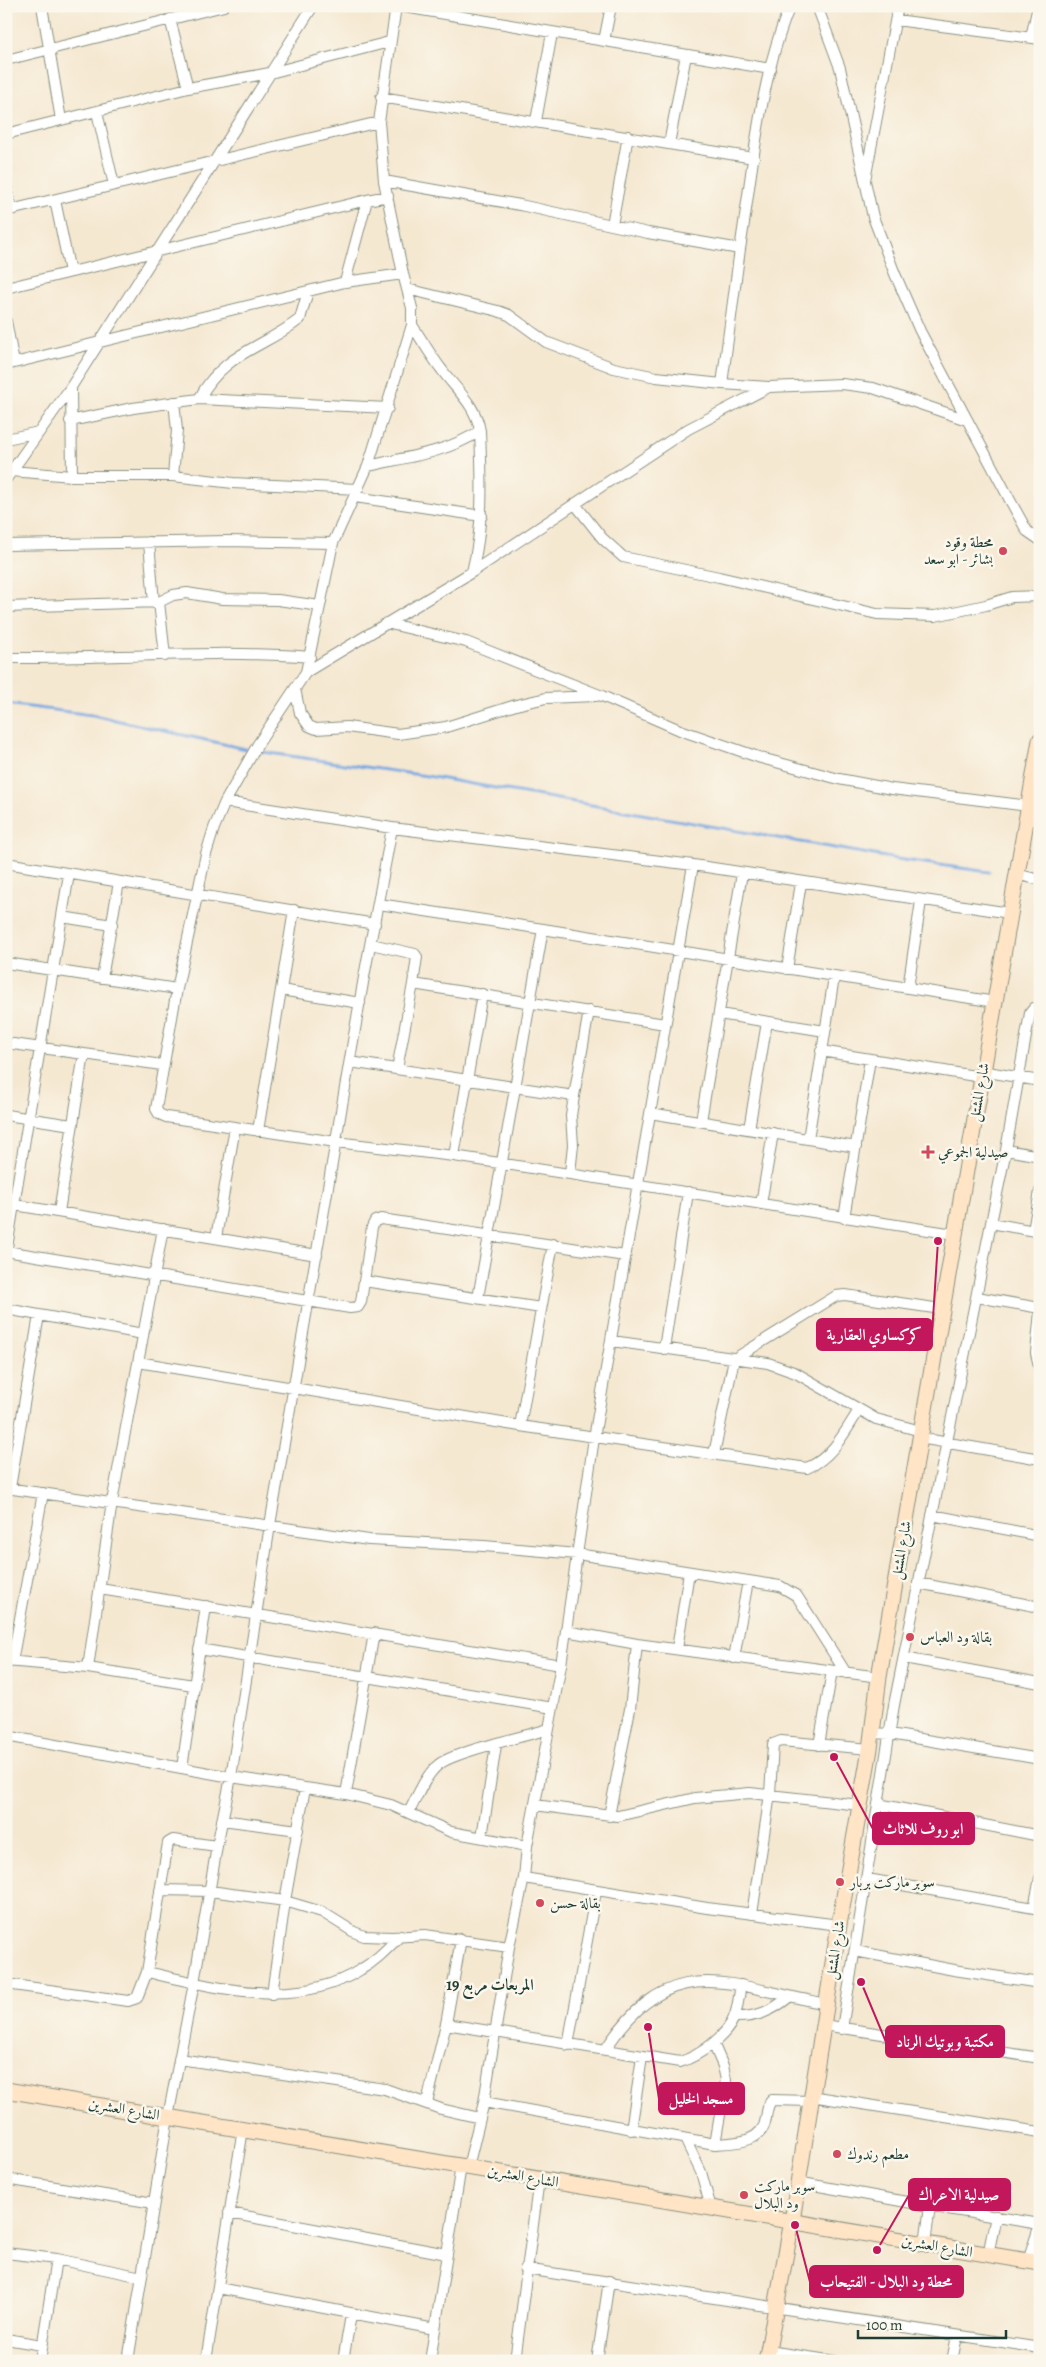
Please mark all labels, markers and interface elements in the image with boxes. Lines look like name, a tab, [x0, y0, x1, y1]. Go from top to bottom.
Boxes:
place label: محطة وقود بشائر - ابو سعد	[924, 532, 994, 569]
marker: محطة وقود بشائر - ابو سعد	[997, 545, 1009, 557]
street label: شارع المشتل	[964, 1061, 997, 1124]
place label: صيدلية الجموعي	[938, 1142, 1008, 1164]
marker: صيدلية الجموعي	[922, 1146, 934, 1158]
callout: كركساوي العقارية	[817, 1319, 932, 1350]
text: كركساوي العقارية	[826, 1324, 922, 1348]
street label: شارع المشتل	[886, 1519, 919, 1582]
place label: بقالة ود العباس	[920, 1627, 992, 1647]
marker: بقالة ود العباس	[904, 1631, 916, 1643]
callout: ابو روف للاثاث	[873, 1813, 974, 1844]
text: ابو روف للاثاث	[883, 1818, 963, 1840]
place label: سوبر ماركت بربار	[848, 1872, 935, 1892]
marker: سوبر ماركت بربار	[834, 1876, 846, 1888]
place label: بقالة حسن	[550, 1893, 601, 1913]
marker: بقالة حسن	[534, 1897, 546, 1909]
street label: شارع المشتل	[820, 1919, 852, 1981]
district label: المربعات مربع 19	[446, 1974, 534, 2000]
callout: مكتبة وبوتيك الرناد	[886, 2026, 1004, 2057]
text: مكتبة وبوتيك الرناد	[896, 2031, 994, 2053]
callout: مسجد الخليل	[659, 2083, 744, 2114]
text: مسجد الخليل	[668, 2088, 734, 2110]
street label: الشارع العشرين	[86, 2093, 161, 2128]
place label: مطعم رندوك	[847, 2144, 909, 2168]
marker: مطعم رندوك	[831, 2148, 843, 2160]
street label: الشارع العشرين	[485, 2160, 560, 2195]
place label: سوبر ماركت ود البلال	[754, 2176, 815, 2213]
callout: صيدلية الاعراك	[909, 2179, 1010, 2210]
text: صيدلية الاعراك	[918, 2184, 1000, 2206]
marker: سوبر ماركت ود البلال	[738, 2189, 750, 2201]
street label: الشارع العشرين	[899, 2230, 974, 2265]
callout: محطة ود البلال - الفتيحاب	[810, 2266, 963, 2297]
text: محطة ود البلال - الفتيحاب	[820, 2271, 953, 2293]
scale bar	[858, 2307, 1006, 2339]
text: 100 m	[866, 2315, 903, 2335]

